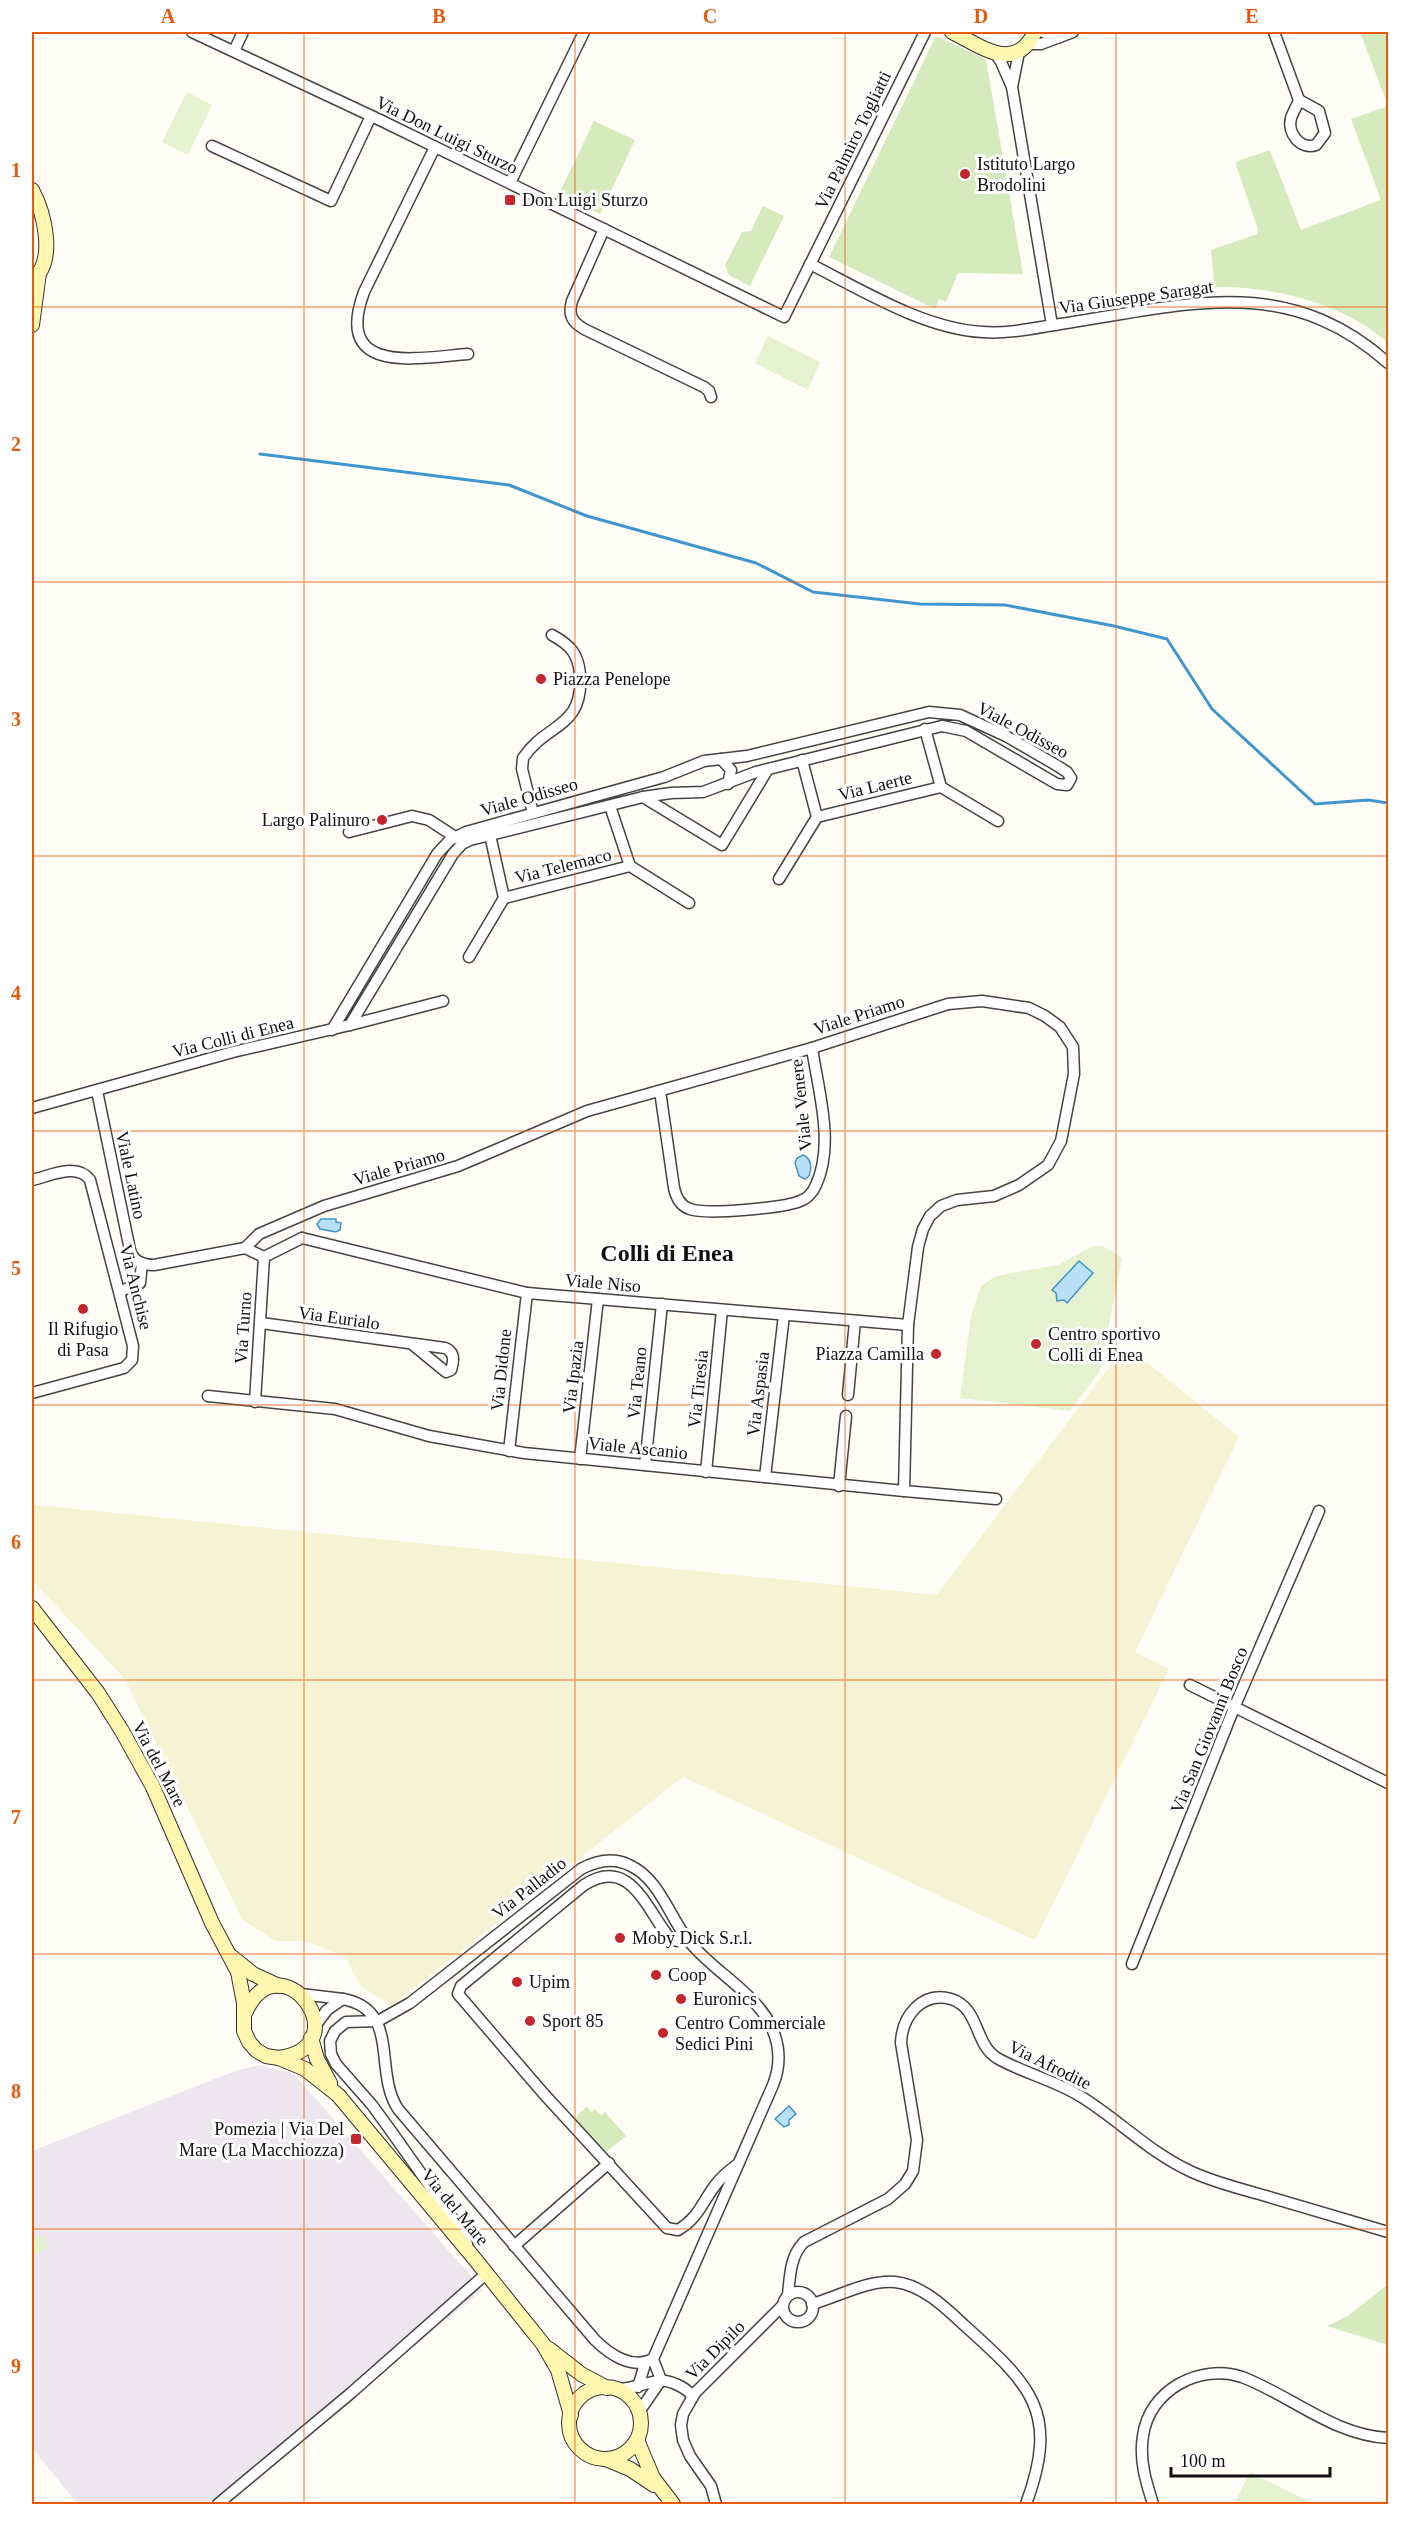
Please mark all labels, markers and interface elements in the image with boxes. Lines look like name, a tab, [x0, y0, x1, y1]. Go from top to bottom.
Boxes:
text: A	[161, 5, 176, 27]
text: B	[432, 5, 446, 27]
text: C	[703, 5, 717, 27]
text: D	[974, 5, 988, 27]
text: E	[1245, 5, 1259, 27]
street label: Via Palmiro Togliatti	[811, 68, 895, 212]
street label: Via Don Luigi Sturzo	[373, 92, 521, 178]
place label: Istituto Largo Brodolini	[977, 154, 1075, 195]
text: 1	[11, 159, 21, 181]
marker: Istituto Largo Brodolini	[958, 167, 972, 181]
place label: Don Luigi Sturzo	[522, 190, 648, 210]
marker: Don Luigi Sturzo	[503, 193, 517, 207]
street label: Via Giuseppe Saragat	[1057, 276, 1215, 318]
text: 2	[11, 433, 21, 455]
place label: Piazza Penelope	[553, 669, 670, 689]
marker: Piazza Penelope	[534, 672, 548, 686]
street label: Viale Odisseo	[974, 698, 1072, 762]
text: 3	[11, 708, 21, 730]
street label: Via Laerte	[836, 767, 914, 805]
street label: Viale Odisseo	[478, 774, 580, 820]
place label: Largo Palinuro	[262, 810, 370, 830]
marker: Largo Palinuro	[375, 813, 389, 827]
street label: Via Telemaco	[513, 844, 613, 888]
text: 4	[11, 982, 21, 1004]
street label: Viale Priamo	[811, 991, 907, 1039]
street label: Via Colli di Enea	[170, 1012, 296, 1062]
street label: Viale Venere	[786, 1058, 816, 1152]
street label: Viale Latino	[112, 1129, 150, 1221]
street label: Viale Priamo	[351, 1144, 447, 1190]
district label: Colli di Enea	[600, 1240, 734, 1266]
street label: Via Anchise	[116, 1242, 156, 1332]
text: 5	[11, 1257, 21, 1279]
street label: Viale Niso	[564, 1270, 642, 1296]
street label: Via Turno	[230, 1291, 256, 1365]
marker: Il Rifugio di Pasa	[76, 1302, 90, 1316]
street label: Via Eurialo	[297, 1302, 381, 1334]
place label: Il Rifugio di Pasa	[48, 1319, 118, 1360]
place label: Centro sportivo Colli di Enea	[1048, 1324, 1161, 1365]
street label: Via Didone	[487, 1328, 515, 1412]
marker: Centro sportivo Colli di Enea	[1029, 1337, 1043, 1351]
street label: Via Ipazia	[559, 1339, 587, 1415]
place label: Piazza Camilla	[816, 1344, 924, 1364]
street label: Via Teano	[623, 1346, 651, 1420]
marker: Piazza Camilla	[929, 1347, 943, 1361]
street label: Via Tiresia	[684, 1349, 712, 1429]
street label: Via Aspasia	[743, 1350, 773, 1438]
street label: Viale Ascanio	[587, 1433, 689, 1463]
text: 6	[11, 1531, 21, 1553]
street label: Via San Giovanni Bosco	[1166, 1644, 1252, 1816]
street label: Via del Mare	[128, 1718, 190, 1810]
text: 7	[11, 1806, 21, 1828]
street label: Via Palladio	[488, 1853, 570, 1923]
place label: Moby Dick S.r.l.	[632, 1928, 753, 1948]
marker: Moby Dick S.r.l.	[613, 1931, 627, 1945]
place label: Coop	[668, 1965, 707, 1985]
marker: Coop	[649, 1968, 663, 1982]
place label: Upim	[529, 1972, 570, 1992]
marker: Upim	[510, 1975, 524, 1989]
place label: Euronics	[693, 1989, 757, 2009]
marker: Euronics	[674, 1992, 688, 2006]
place label: Sport 85	[542, 2011, 604, 2031]
place label: Centro Commerciale Sedici Pini	[675, 2013, 825, 2054]
marker: Sport 85	[523, 2014, 537, 2028]
marker: Centro Commerciale Sedici Pini	[656, 2026, 670, 2040]
street label: Via Afrodite	[1005, 2036, 1095, 2094]
text: 8	[11, 2080, 21, 2102]
place label: Pomezia | Via Del Mare (La Macchiozza)	[179, 2119, 344, 2161]
marker: Pomezia | Via Del Mare (La Macchiozza)	[349, 2132, 363, 2146]
street label: Via del Mare	[417, 2165, 493, 2249]
street label: Via Dipilo	[681, 2316, 749, 2384]
text: 9	[11, 2355, 21, 2377]
scale bar	[1171, 2440, 1330, 2478]
text: 100 m	[1180, 2451, 1226, 2471]

